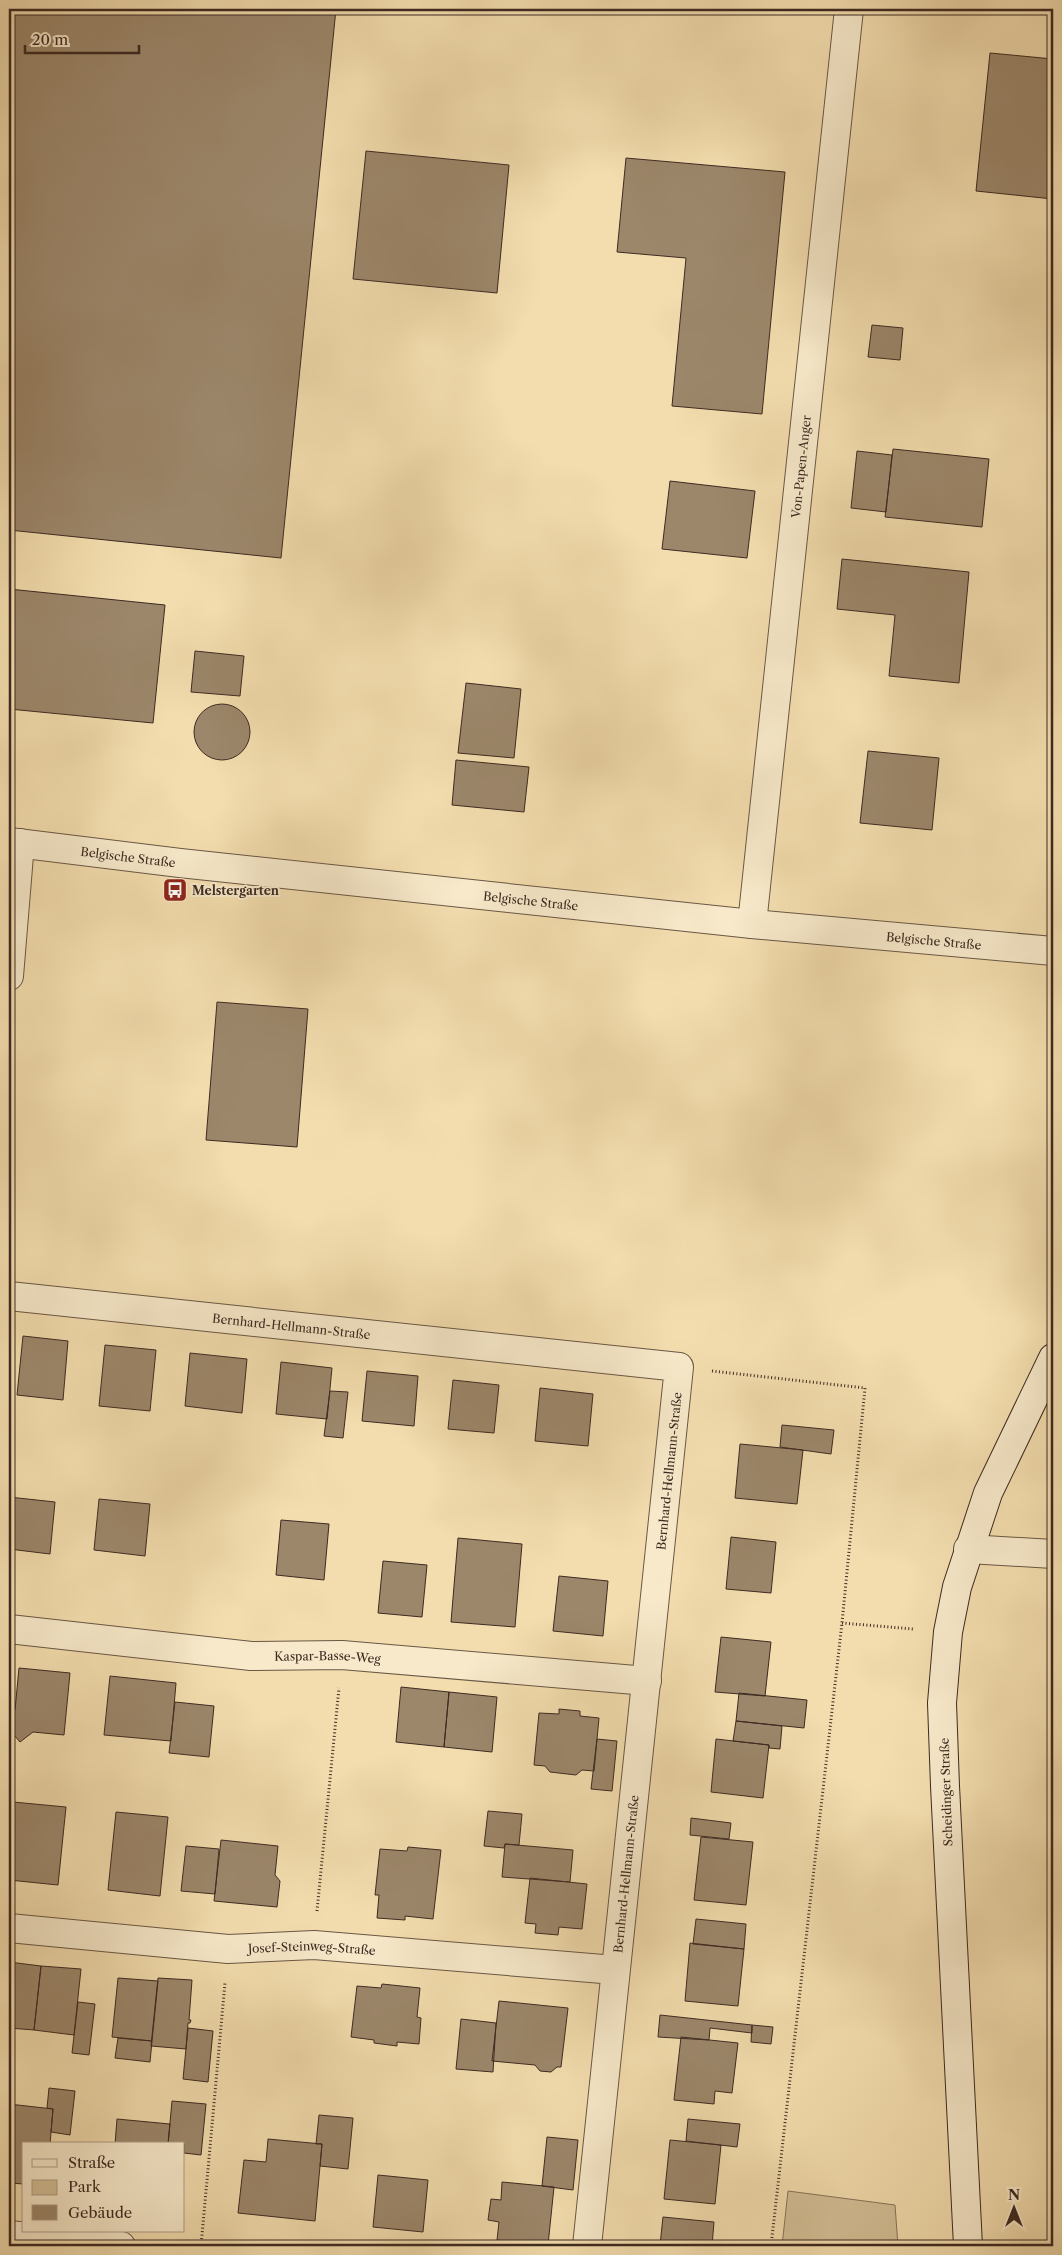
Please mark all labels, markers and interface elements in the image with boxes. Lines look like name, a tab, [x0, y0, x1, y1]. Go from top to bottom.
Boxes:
scale bar	[25, 22, 139, 54]
text: 20 m	[32, 30, 68, 49]
street label: Von-Papen-Anger	[787, 414, 813, 520]
street label: Belgische Straße	[80, 843, 177, 870]
bus stop icon: Melstergarten	[162, 877, 188, 903]
place label: Melstergarten	[192, 883, 280, 898]
street label: Belgische Straße	[482, 888, 579, 913]
street label: Belgische Straße	[885, 929, 982, 952]
street label: Bernhard-Hellmann-Straße	[212, 1310, 372, 1342]
street label: Bernhard-Hellmann-Straße	[653, 1391, 685, 1551]
street label: Kaspar-Basse-Weg	[274, 1647, 382, 1666]
street label: Scheidinger Straße	[937, 1737, 955, 1847]
street label: Bernhard-Hellmann-Straße	[610, 1794, 642, 1954]
street label: Josef-Steinweg-Straße	[246, 1937, 377, 1958]
legend	[22, 2142, 185, 2232]
text: Straße	[68, 2153, 115, 2172]
text: Park	[68, 2177, 102, 2196]
north arrow	[990, 2182, 1040, 2232]
text: N	[1008, 2186, 1020, 2204]
text: Gebäude	[68, 2203, 132, 2222]

